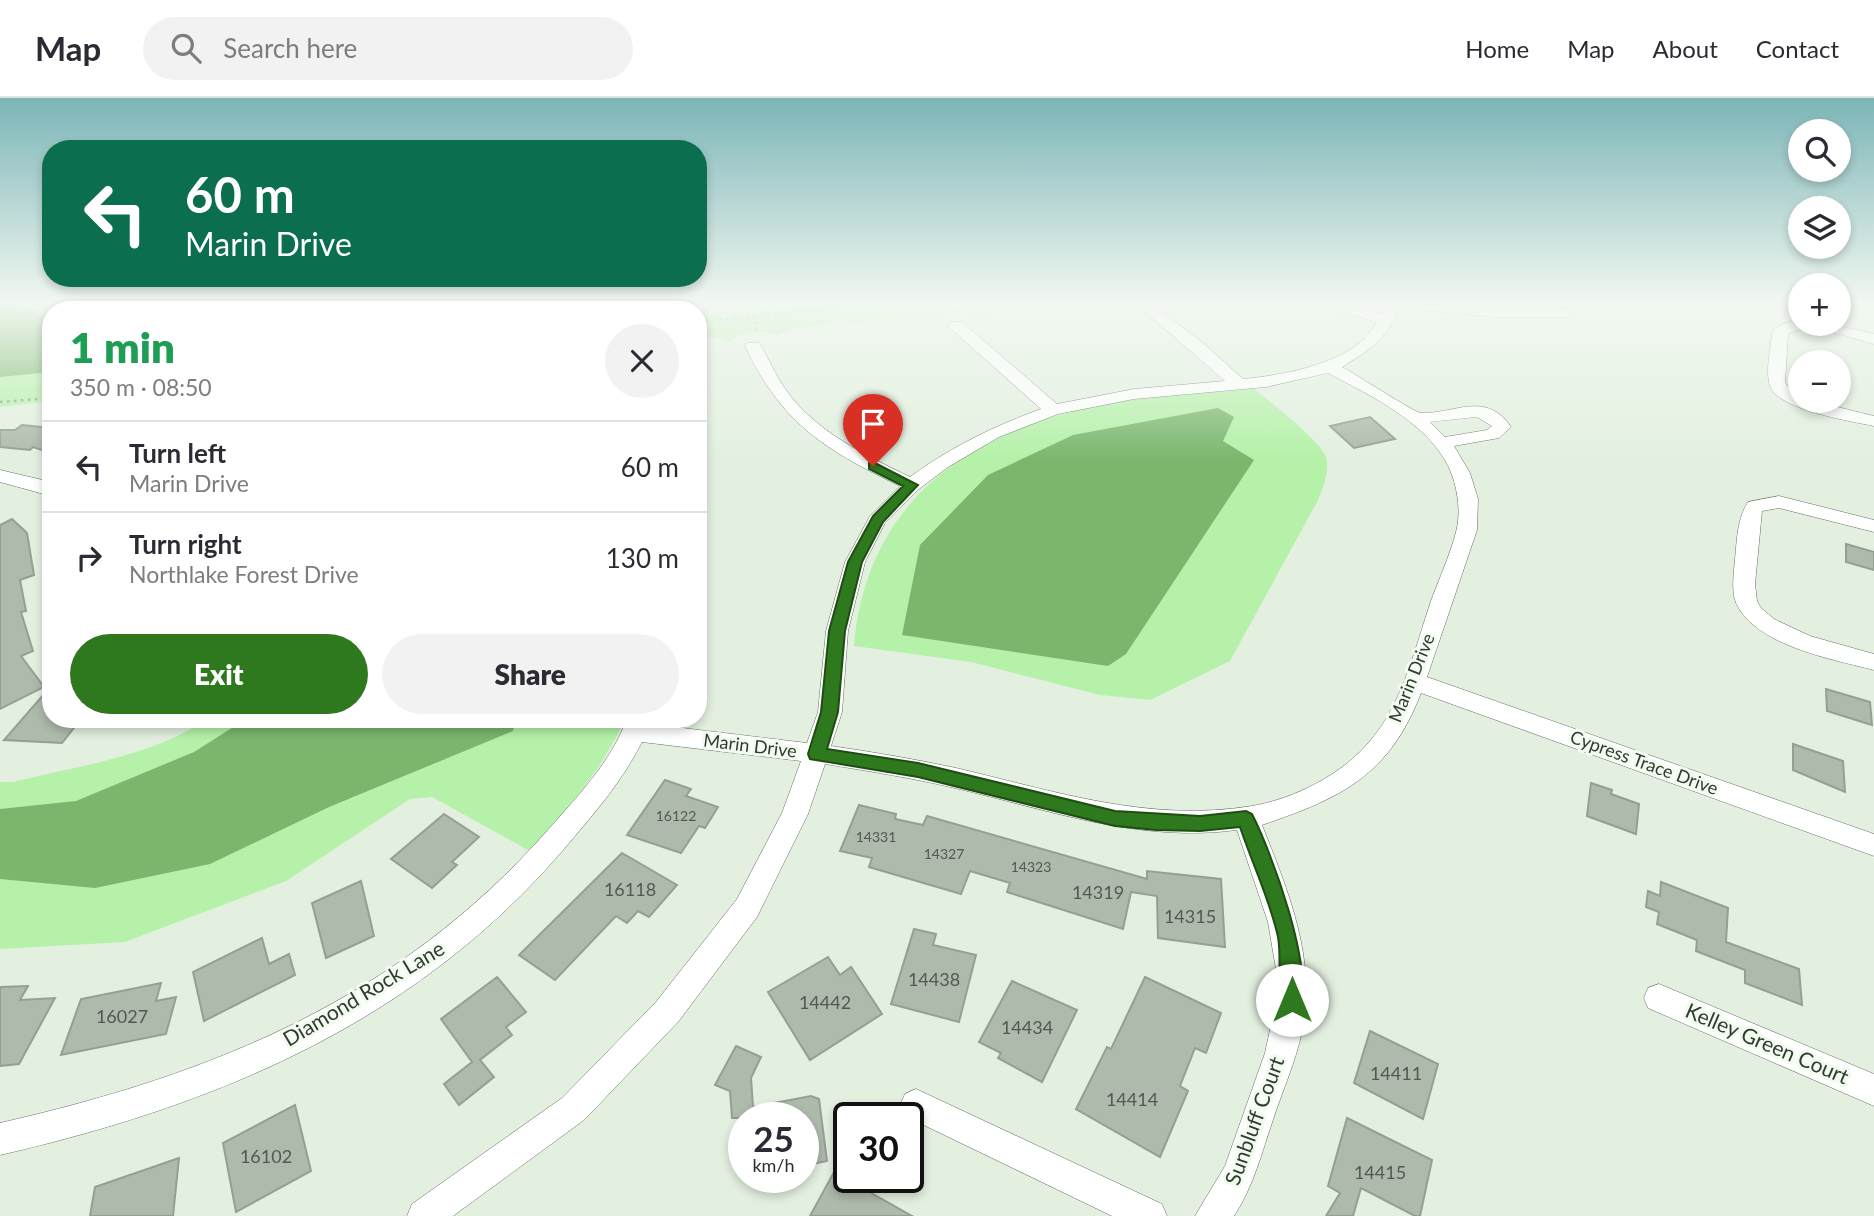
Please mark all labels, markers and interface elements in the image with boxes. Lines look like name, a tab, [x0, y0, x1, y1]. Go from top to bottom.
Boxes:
search box	[143, 17, 633, 80]
text: Map	[35, 28, 101, 68]
icon: search	[167, 29, 205, 67]
text: Search here	[223, 32, 357, 64]
text: Home	[1465, 34, 1529, 63]
text: Map	[1567, 34, 1615, 63]
text: About	[1653, 34, 1718, 63]
text: Contact	[1756, 34, 1839, 63]
map controls	[1788, 119, 1851, 413]
button: search	[1788, 119, 1851, 182]
text: 60 m	[185, 165, 295, 223]
icon: left	[70, 168, 161, 259]
button: layers	[1788, 196, 1851, 259]
text: Marin Drive	[185, 224, 352, 263]
button: +	[1788, 273, 1851, 336]
text: 1 min	[70, 322, 175, 372]
button: close	[605, 324, 679, 398]
button: −	[1788, 350, 1851, 413]
text: 350 m · 08:50	[70, 373, 212, 401]
pin	[843, 394, 903, 466]
icon: arrive	[854, 405, 892, 443]
text: Turn left	[129, 437, 226, 469]
icon: left	[70, 448, 108, 486]
text: 60 m	[621, 451, 679, 483]
text: Marin Drive	[129, 469, 249, 497]
text: Turn right	[129, 528, 242, 560]
icon: right	[70, 539, 108, 577]
text: 130 m	[606, 542, 679, 574]
text: Northlake Forest Drive	[129, 560, 359, 588]
street label: Marin Drive	[1383, 630, 1439, 725]
button: Exit	[70, 634, 368, 714]
button: Share	[382, 634, 679, 714]
street label: Cypress Trace Drive	[1567, 725, 1721, 799]
street label: Marin Drive	[702, 728, 798, 762]
house number: 16122	[656, 807, 696, 824]
house number: 14331	[856, 828, 896, 845]
house number: 14327	[924, 845, 964, 862]
house number: 14323	[1011, 858, 1051, 875]
house number: 16118	[604, 878, 656, 900]
house number: 14319	[1072, 881, 1124, 903]
house number: 14315	[1164, 905, 1216, 927]
street label: Diamond Rock Lane	[278, 935, 448, 1051]
position arrow	[1255, 963, 1329, 1037]
house number: 14438	[908, 968, 960, 990]
house number: 14442	[799, 991, 851, 1013]
street label: Kelley Green Court	[1682, 997, 1853, 1088]
house number: 16027	[96, 1005, 148, 1027]
house number: 14434	[1001, 1016, 1053, 1038]
street label: Sunbluff Court	[1219, 1053, 1289, 1188]
house number: 14411	[1370, 1062, 1422, 1084]
house number: 14414	[1106, 1088, 1158, 1110]
speed limit sign: 30	[833, 1102, 924, 1193]
text: 25	[753, 1117, 794, 1159]
house number: 16102	[240, 1145, 292, 1167]
text: km/h	[752, 1154, 795, 1176]
house number: 14415	[1354, 1161, 1406, 1183]

